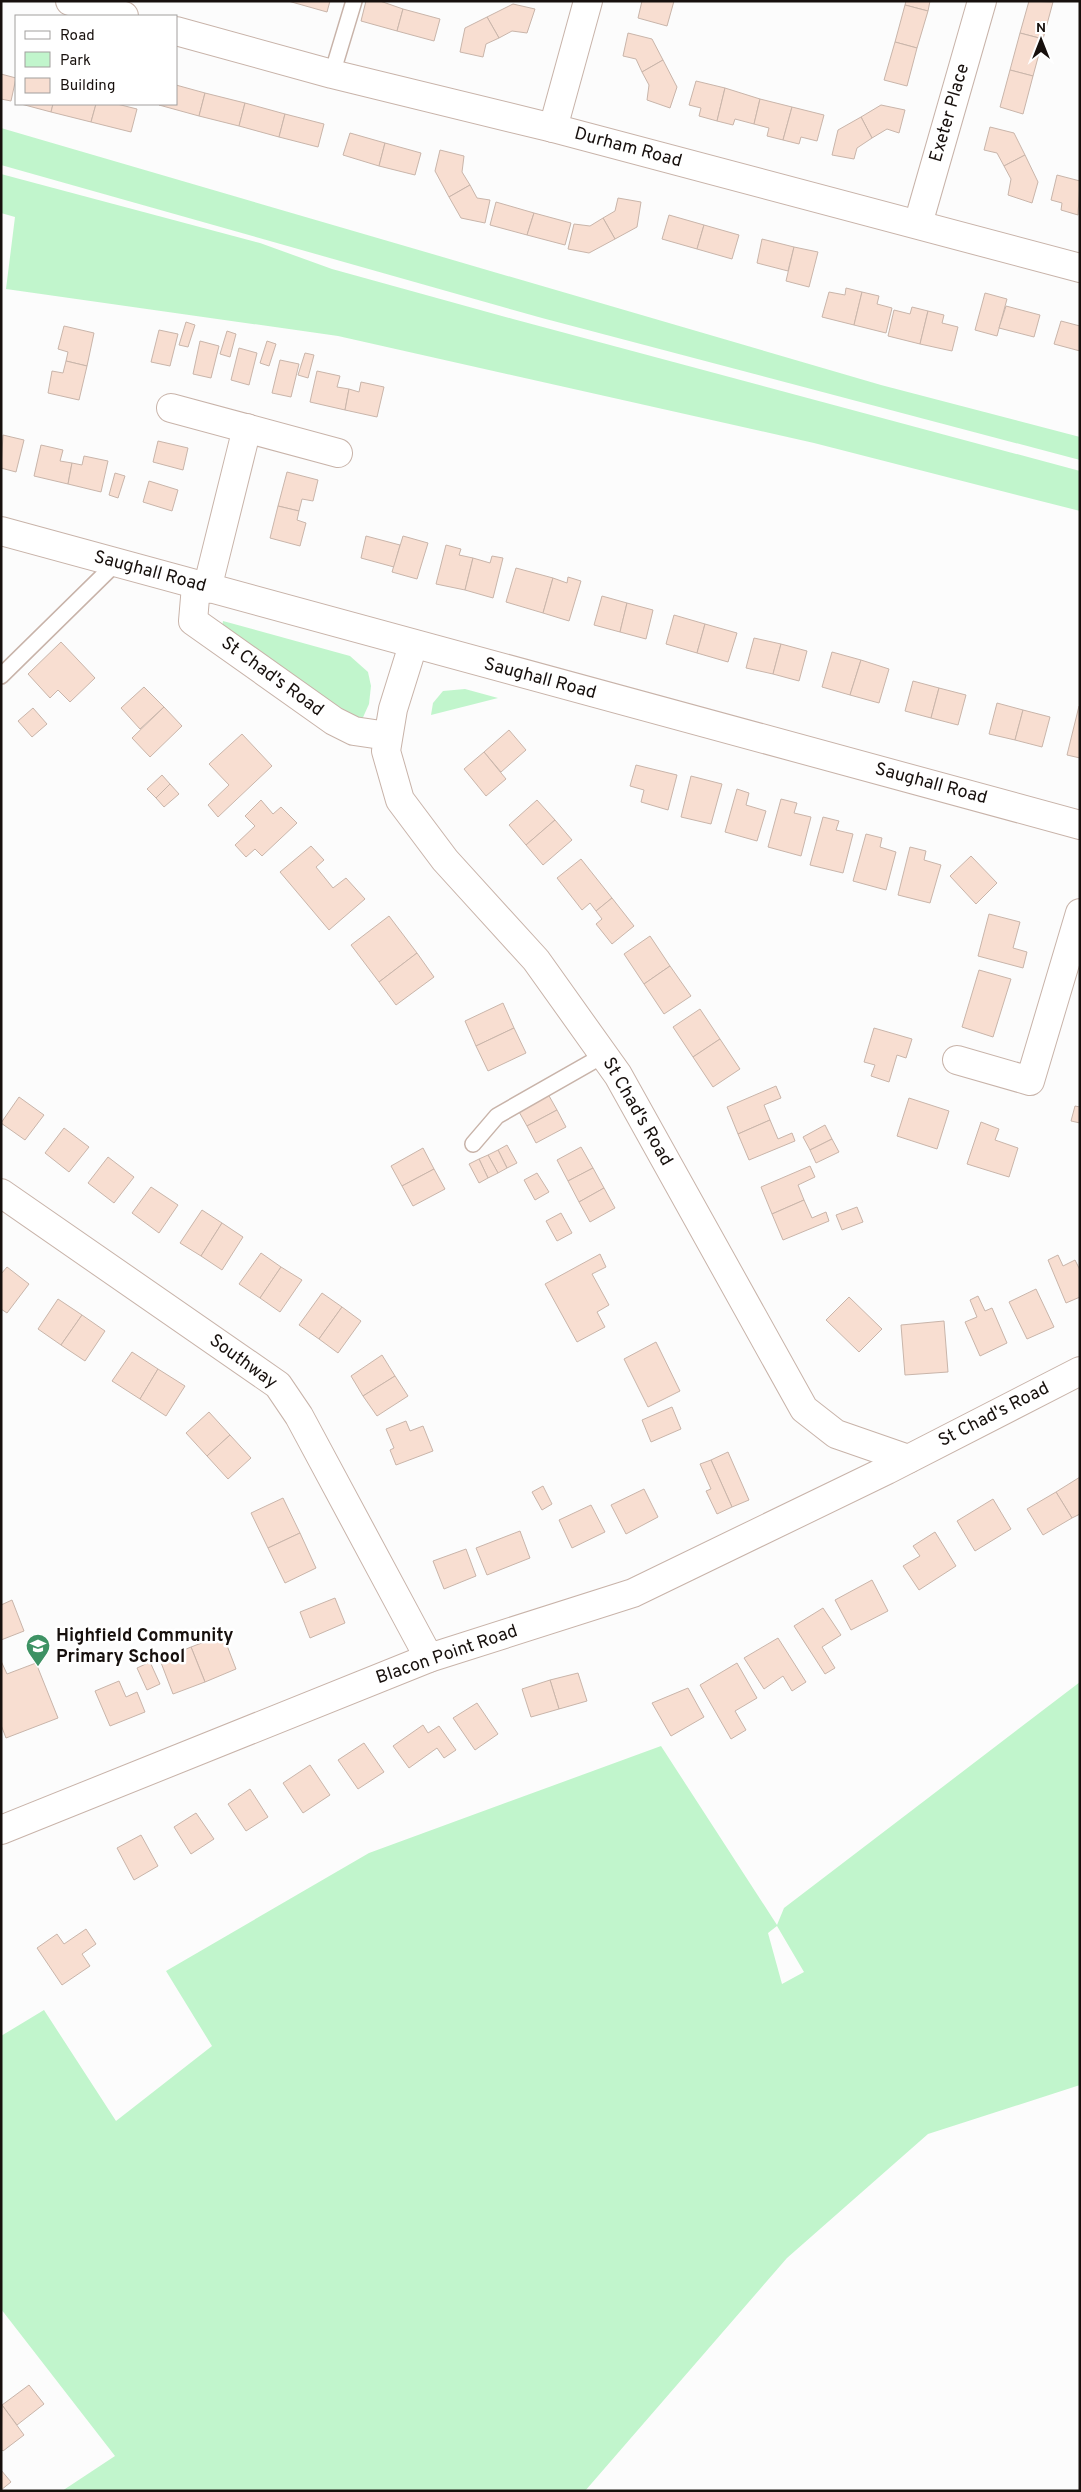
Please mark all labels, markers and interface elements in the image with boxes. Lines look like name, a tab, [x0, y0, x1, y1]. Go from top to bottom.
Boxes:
legend	[15, 15, 178, 105]
north arrow	[1016, 15, 1066, 65]
text: N	[1036, 20, 1046, 37]
text: Road	[60, 27, 95, 46]
text: Park	[60, 52, 91, 71]
street label: Exeter Place	[925, 61, 975, 165]
text: Building	[60, 77, 115, 96]
street label: Durham Road	[572, 123, 684, 173]
street label: Saughall Road	[91, 546, 209, 598]
street label: St Chad's Road	[216, 632, 328, 722]
street label: Saughall Road	[481, 653, 599, 705]
street label: Saughall Road	[872, 758, 990, 810]
street label: St Chad's Road	[597, 1054, 677, 1170]
street label: Southway	[204, 1330, 282, 1394]
street label: St Chad's Road	[935, 1377, 1053, 1453]
street label: Blacon Point Road	[373, 1620, 521, 1690]
place label: Highfield Community Primary School	[56, 1625, 233, 1669]
school or university icon: Highfield Community Primary School	[25, 1633, 51, 1667]

